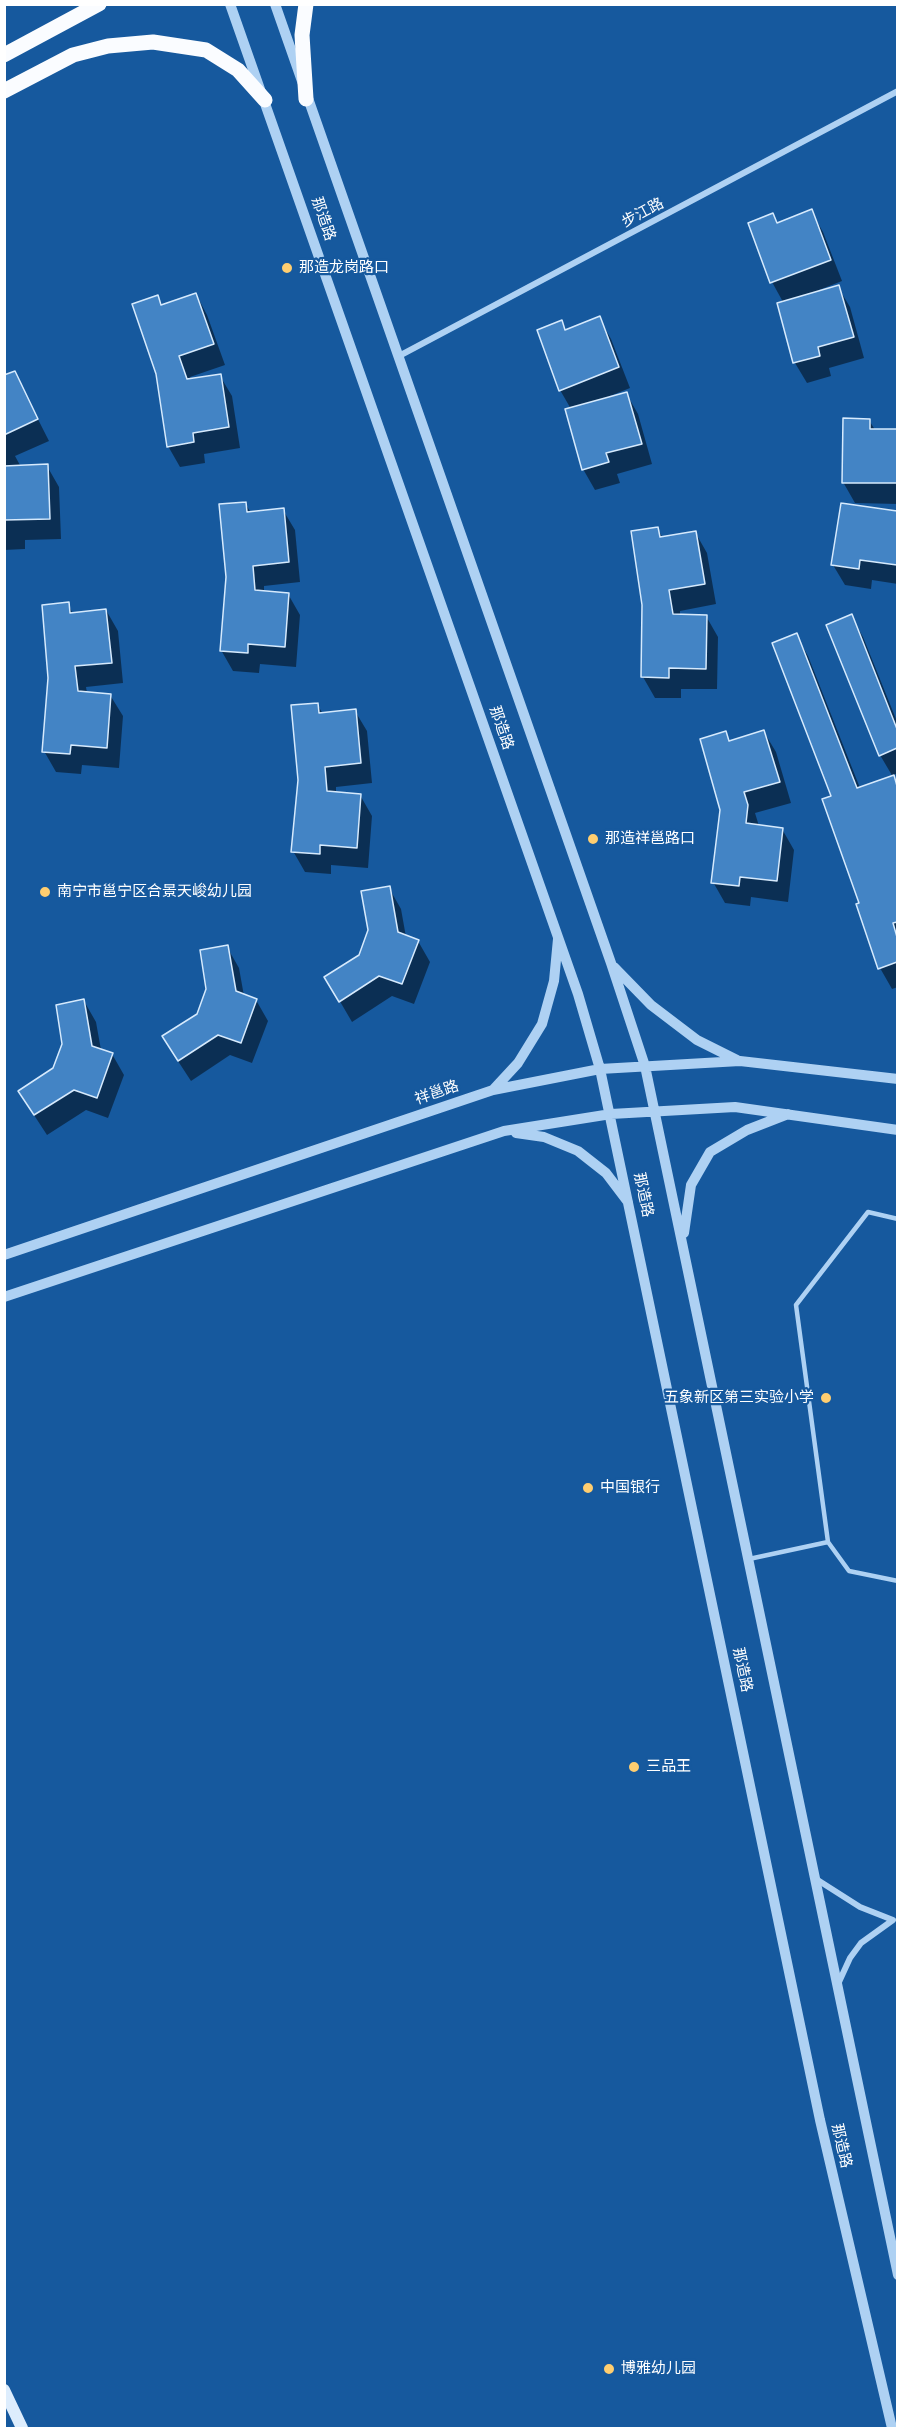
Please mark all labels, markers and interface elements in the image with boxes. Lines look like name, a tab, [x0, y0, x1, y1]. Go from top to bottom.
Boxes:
street label: 步江路	[619, 194, 667, 232]
street label: 那造路	[307, 195, 339, 243]
place label: 那造龙岗路口	[299, 259, 389, 277]
marker: 那造龙岗路口	[280, 261, 294, 275]
street label: 那造路	[485, 704, 517, 752]
place label: 那造祥邕路口	[605, 830, 695, 848]
marker: 那造祥邕路口	[586, 832, 600, 846]
place label: 南宁市邕宁区合景天峻幼儿园	[57, 883, 252, 901]
marker: 南宁市邕宁区合景天峻幼儿园	[38, 885, 52, 899]
street label: 祥邕路	[413, 1077, 461, 1109]
street label: 那造路	[630, 1171, 656, 1219]
place label: 五象新区第三实验小学	[664, 1389, 814, 1407]
marker: 五象新区第三实验小学	[819, 1391, 833, 1405]
place label: 中国银行	[600, 1479, 660, 1497]
marker: 中国银行	[581, 1481, 595, 1495]
street label: 那造路	[729, 1646, 755, 1694]
place label: 三品王	[646, 1758, 691, 1776]
marker: 三品王	[627, 1760, 641, 1774]
street label: 那造路	[827, 2122, 855, 2170]
place label: 博雅幼儿园	[621, 2360, 696, 2378]
marker: 博雅幼儿园	[602, 2362, 616, 2376]

